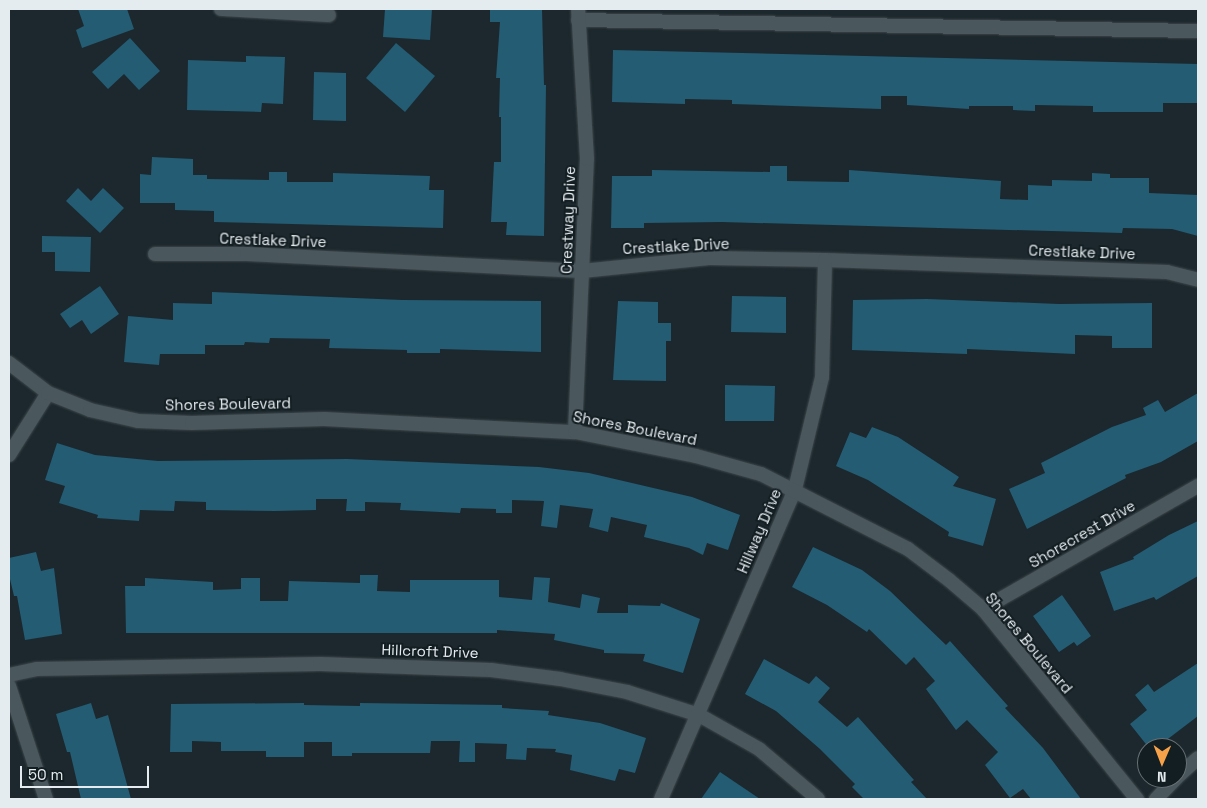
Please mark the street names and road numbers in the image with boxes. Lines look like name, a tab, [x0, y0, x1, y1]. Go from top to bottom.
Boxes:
street label: Crestway Drive	[557, 166, 579, 274]
street label: Crestlake Drive	[219, 229, 327, 251]
street label: Crestlake Drive	[622, 234, 730, 258]
street label: Crestlake Drive	[1028, 241, 1136, 263]
street label: Shores Boulevard	[165, 394, 291, 414]
street label: Shores Boulevard	[572, 407, 698, 449]
street label: Hillway Drive	[733, 486, 785, 576]
street label: Shorecrest Drive	[1026, 496, 1138, 572]
street label: Shores Boulevard	[982, 589, 1076, 697]
street label: Hillcroft Drive	[381, 640, 479, 662]

